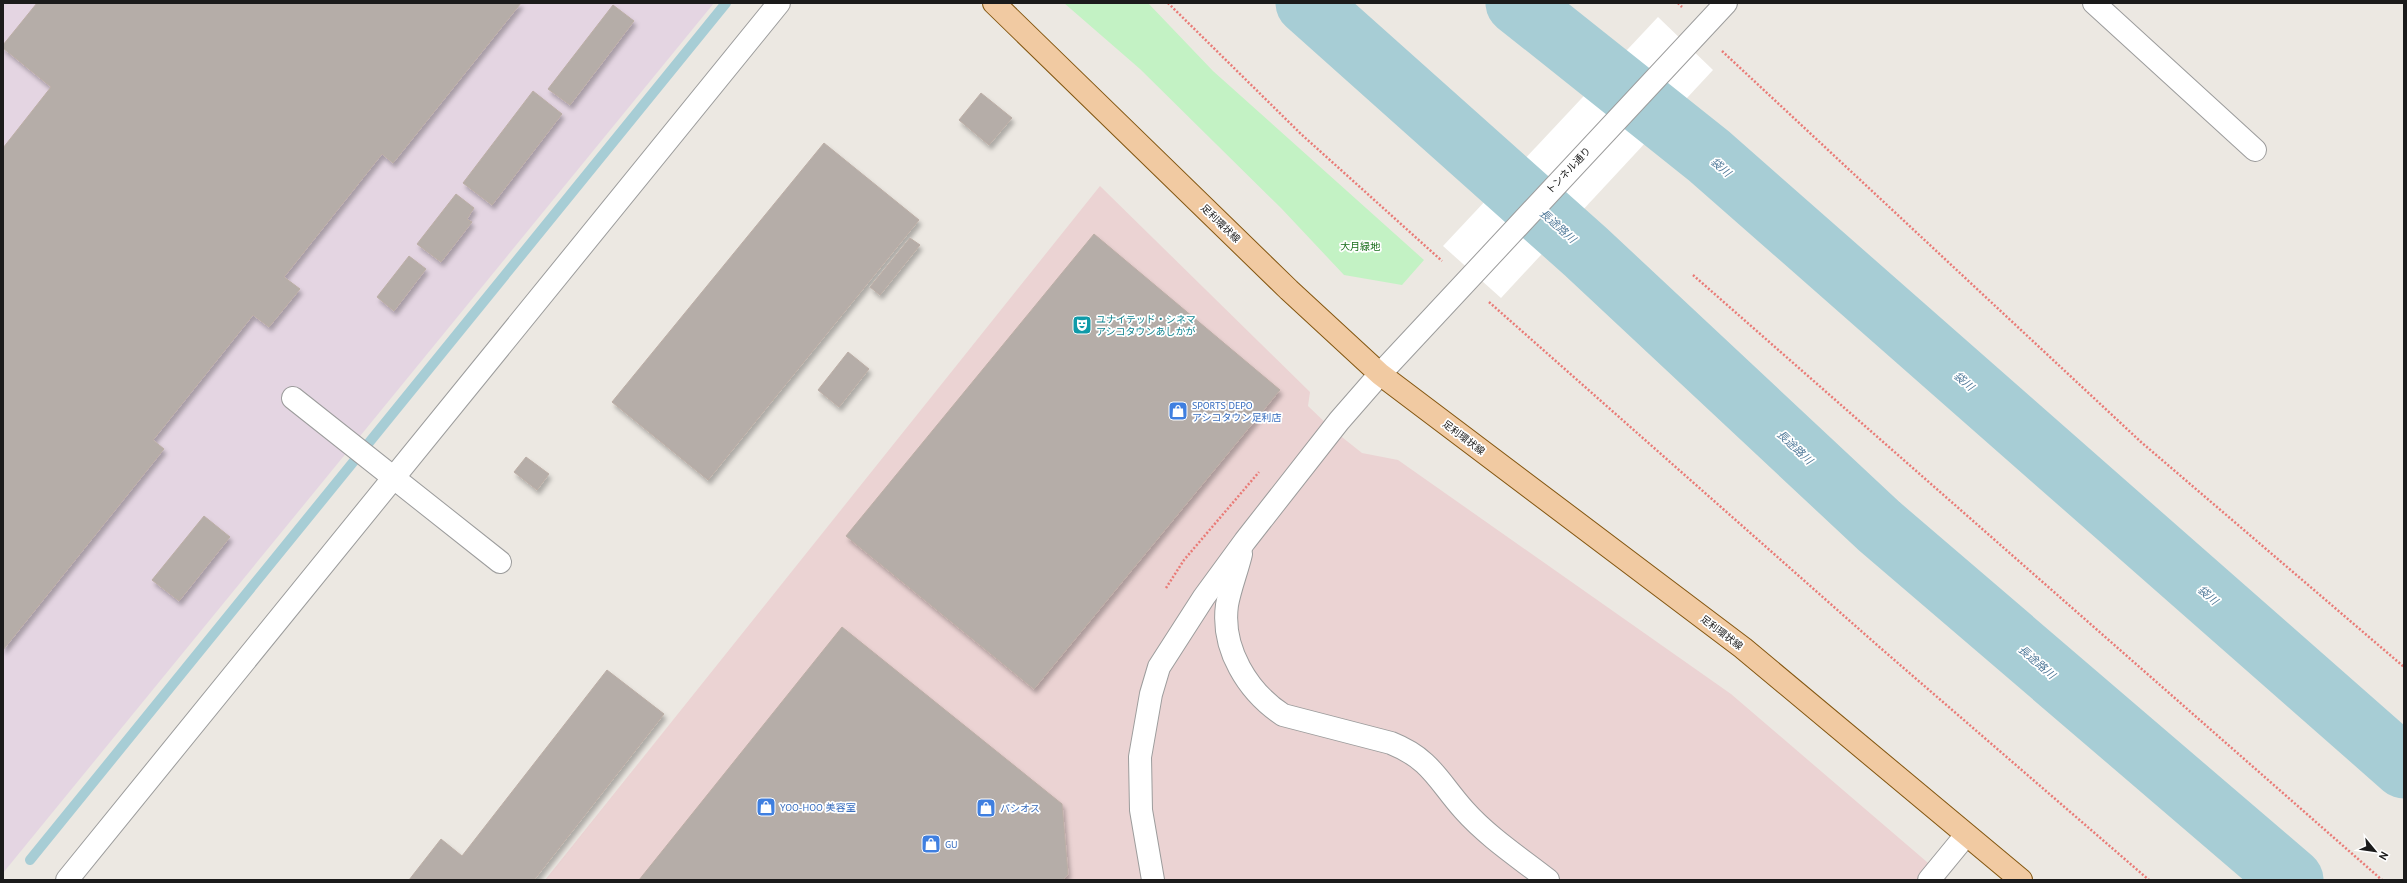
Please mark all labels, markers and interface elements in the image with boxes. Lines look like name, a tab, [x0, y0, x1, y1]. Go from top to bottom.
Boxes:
street label: トンネル通り	[1543, 144, 1594, 197]
water label: 袋川	[1708, 155, 1735, 180]
street label: 足利環状線	[1198, 201, 1243, 245]
water label: 長途路川	[1537, 206, 1580, 247]
park label: 大月緑地	[1340, 240, 1381, 253]
place label: ユナイテッド・シネマ アシコタウンあしかが	[1096, 313, 1196, 338]
theatre icon: ユナイテッド・シネマ アシコタウンあしかが	[1071, 314, 1093, 336]
water label: 袋川	[1951, 369, 1978, 394]
place label: SPORTS DEPO アシコタウン足利店	[1192, 399, 1282, 424]
shop icon: SPORTS DEPO アシコタウン足利店	[1167, 400, 1189, 422]
street label: 足利環状線	[1440, 417, 1488, 458]
water label: 長途路川	[1774, 427, 1817, 468]
water label: 袋川	[2195, 583, 2222, 608]
street label: 足利環状線	[1698, 612, 1746, 653]
water label: 長途路川	[2016, 642, 2059, 682]
shop icon: YOO-HOO 美容室	[755, 796, 777, 818]
shop icon: パシオス	[975, 797, 997, 819]
place label: YOO-HOO 美容室	[780, 801, 856, 814]
place label: パシオス	[1000, 802, 1040, 815]
north arrow	[2355, 831, 2395, 871]
shop icon: GU	[920, 833, 942, 855]
place label: GU	[945, 838, 958, 851]
text: N	[2376, 849, 2392, 862]

